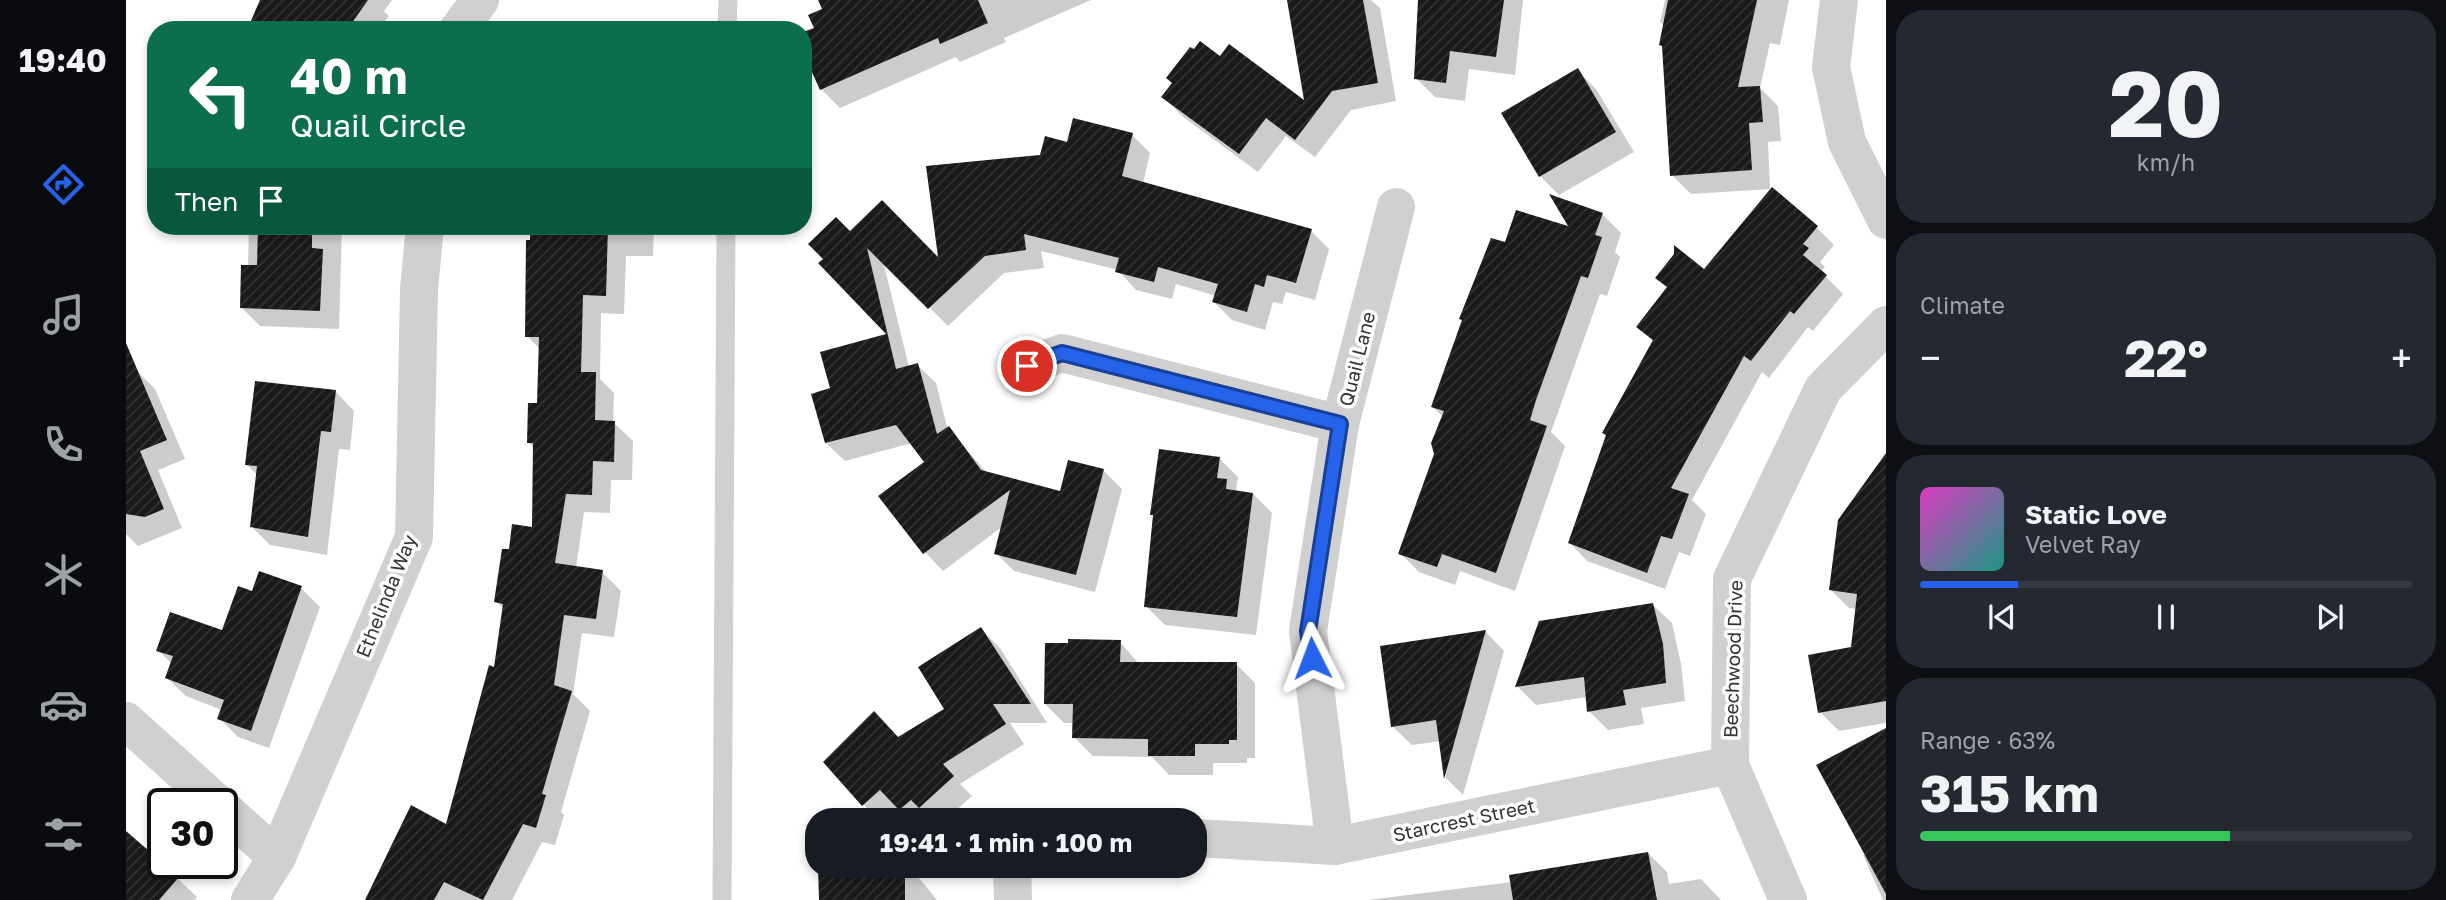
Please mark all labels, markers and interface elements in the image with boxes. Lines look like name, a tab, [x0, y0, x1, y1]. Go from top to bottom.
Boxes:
text: 19:40	[19, 41, 107, 79]
text: 40 m	[290, 46, 408, 105]
text: 20	[2109, 48, 2223, 157]
icon: left	[175, 49, 266, 140]
text: Quail Circle	[290, 106, 466, 144]
text: km/h	[2137, 148, 2195, 176]
icon: directions	[39, 160, 88, 209]
icon: arrive	[252, 182, 290, 220]
text: Then	[175, 186, 238, 217]
icon: music	[39, 290, 88, 339]
text: Climate	[1920, 291, 2005, 319]
street label: Quail Lane	[1334, 309, 1379, 409]
text: 22°	[2124, 326, 2208, 388]
text: −	[1920, 335, 1941, 380]
text: +	[2391, 335, 2412, 380]
pin	[997, 336, 1057, 396]
icon: arrive	[1008, 347, 1046, 385]
icon: phone	[39, 420, 88, 469]
text: Static Love	[2025, 499, 2167, 530]
text: Velvet Ray	[2025, 530, 2141, 558]
street label: Ethelinda Way	[350, 531, 421, 661]
icon: climate	[39, 550, 88, 599]
street label: Beechwood Drive	[1718, 580, 1747, 738]
icon: previous	[1983, 598, 2021, 636]
icon: pause	[2147, 598, 2185, 636]
icon: next	[2311, 598, 2349, 636]
position arrow	[1275, 621, 1349, 695]
icon: car	[39, 680, 88, 729]
text: Range · 63%	[1920, 726, 2055, 754]
text: 315 km	[1920, 761, 2099, 823]
speed limit sign: 30	[147, 788, 238, 879]
street label: Starcrest Street	[1391, 793, 1537, 846]
icon: filters	[39, 810, 88, 859]
text: 19:41 · 1 min · 100 m	[880, 827, 1132, 858]

